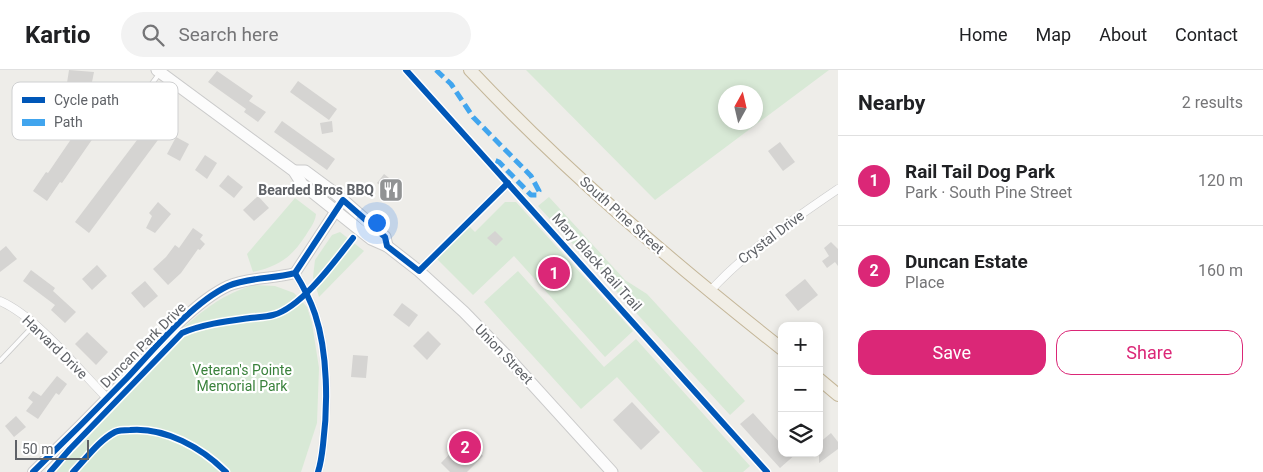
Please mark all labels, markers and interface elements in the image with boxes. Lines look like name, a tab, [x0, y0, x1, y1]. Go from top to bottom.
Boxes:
search box	[121, 12, 471, 57]
text: Kartio	[25, 21, 91, 49]
icon: search	[139, 21, 167, 49]
text: Search here	[179, 23, 278, 46]
text: Home	[959, 24, 1008, 45]
text: Map	[1036, 24, 1071, 45]
text: About	[1099, 24, 1147, 45]
text: Contact	[1175, 24, 1238, 45]
legend	[12, 82, 178, 140]
north arrow	[718, 85, 763, 130]
text: Nearby	[858, 91, 925, 115]
text: Cycle path	[54, 92, 119, 108]
text: 2 results	[1182, 93, 1243, 112]
text: Path	[54, 114, 83, 130]
text: Rail Tail Dog Park	[905, 160, 1055, 183]
text: 1	[869, 171, 879, 190]
text: 120 m	[1198, 171, 1243, 190]
street label: South Pine Street	[577, 173, 668, 257]
restaurant icon: Bearded Bros BBQ	[378, 177, 404, 203]
place label: Bearded Bros BBQ	[258, 182, 374, 198]
text: Park · South Pine Street	[905, 183, 1072, 202]
street label: Crystal Drive	[735, 207, 807, 267]
your location	[364, 210, 390, 236]
street label: Mary Black Rail Trail	[549, 210, 645, 314]
text: Duncan Estate	[905, 250, 1028, 273]
pin: 1	[538, 254, 570, 292]
text: 2	[869, 261, 879, 280]
text: 160 m	[1198, 261, 1243, 280]
text: Place	[905, 273, 945, 292]
street label: Duncan Park Drive	[97, 299, 189, 391]
street label: Harvard Drive	[19, 312, 91, 382]
street label: Union Street	[472, 321, 537, 387]
map controls	[778, 322, 823, 457]
button: +	[778, 322, 823, 367]
button: Save	[858, 330, 1046, 375]
button: Share	[1056, 330, 1243, 375]
park label: Veteran's Pointe Memorial Park	[192, 362, 292, 394]
button: −	[778, 367, 823, 412]
button: layers	[778, 412, 823, 457]
pin: 2	[449, 428, 481, 466]
scale bar	[15, 437, 89, 460]
text: 50 m	[22, 441, 54, 457]

